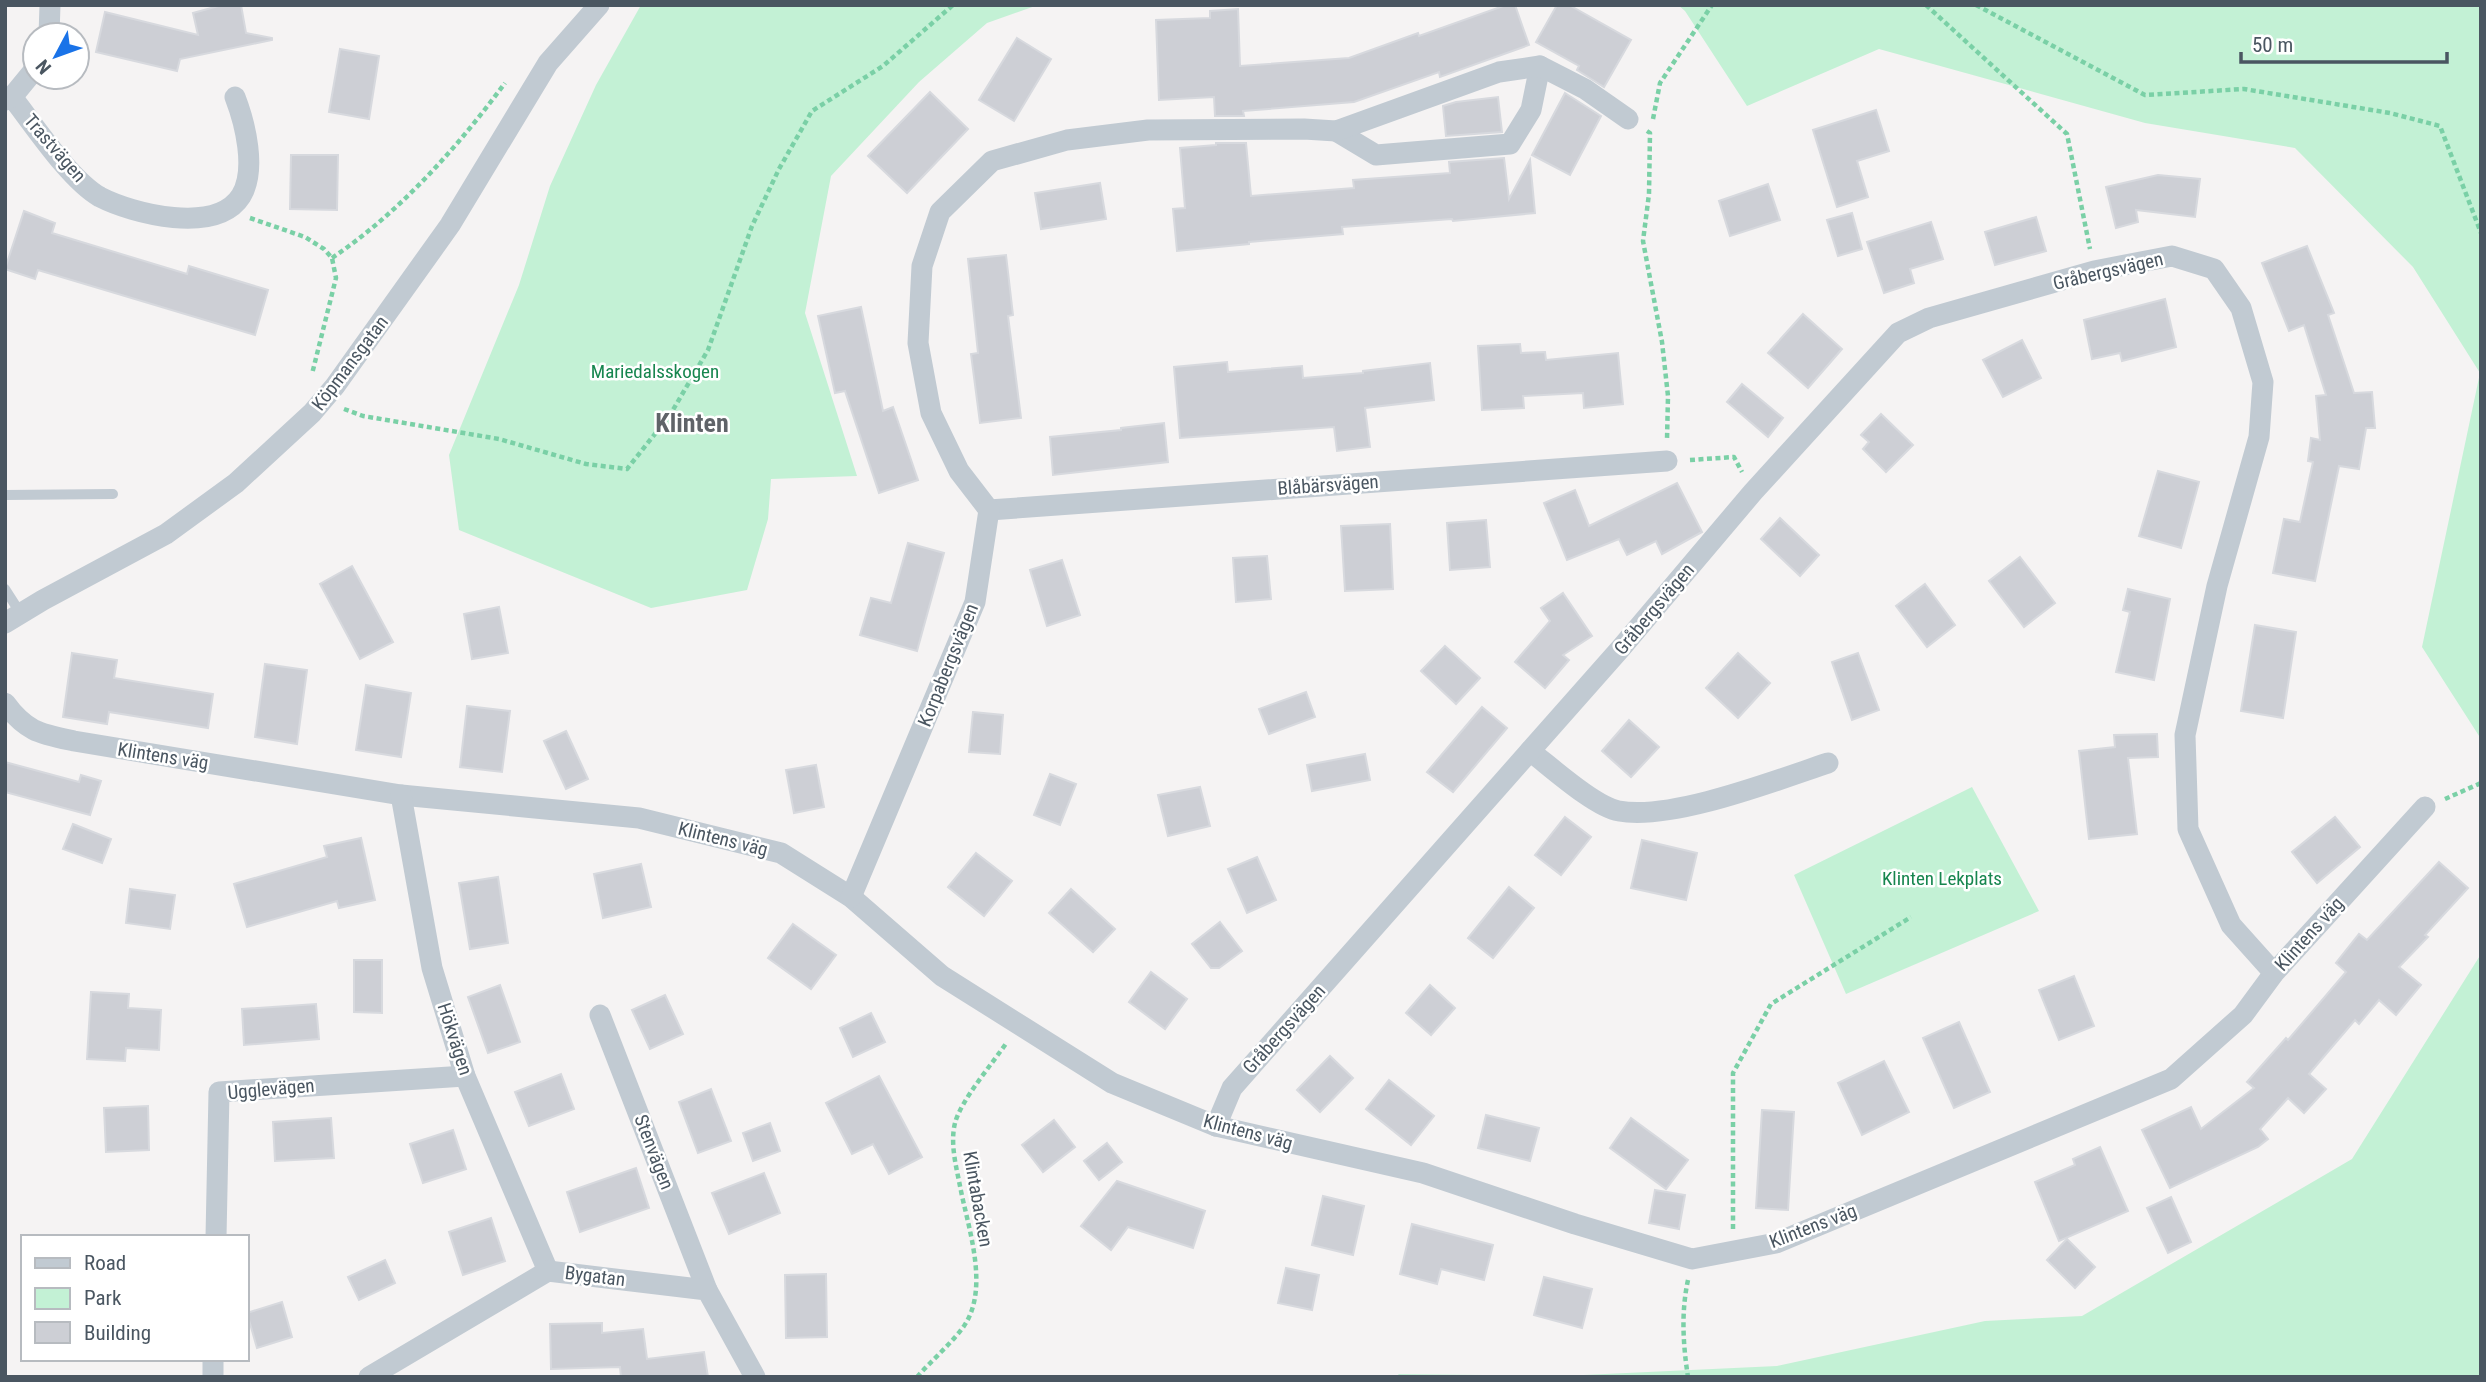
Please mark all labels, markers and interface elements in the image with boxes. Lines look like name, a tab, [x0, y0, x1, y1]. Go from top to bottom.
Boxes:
north arrow	[21, 21, 91, 91]
scale bar	[2241, 21, 2448, 65]
text: 50 m	[2252, 33, 2293, 57]
text: N	[31, 55, 56, 79]
street label: Trastvägen	[19, 109, 91, 187]
street label: Gråbergsvägen	[2051, 247, 2165, 295]
street label: Köpmansgatan	[307, 311, 393, 415]
park label: Mariedalsskogen	[591, 360, 719, 383]
district label: Klinten	[655, 408, 729, 438]
street label: Blåbärsvägen	[1277, 470, 1379, 500]
street label: Gråbergsvägen	[1609, 559, 1699, 659]
street label: Korpabergsvägen	[913, 600, 983, 730]
street label: Klintens väg	[116, 737, 210, 775]
street label: Klintens väg	[676, 817, 770, 861]
park label: Klinten Lekplats	[1882, 867, 2002, 890]
street label: Klintens väg	[2270, 892, 2348, 976]
street label: Gråbergsvägen	[1238, 980, 1330, 1078]
street label: Hökvägen	[433, 1000, 477, 1078]
street label: Ugglevägen	[227, 1074, 315, 1104]
street label: Klintens väg	[1201, 1109, 1295, 1155]
street label: Stenvägen	[629, 1111, 679, 1193]
street label: Klintabacken	[958, 1149, 998, 1249]
street label: Klintens väg	[1766, 1199, 1860, 1253]
legend	[21, 1235, 248, 1361]
text: Road	[84, 1251, 126, 1275]
street label: Bygatan	[564, 1261, 626, 1291]
text: Park	[84, 1286, 122, 1310]
text: Building	[84, 1321, 151, 1345]

